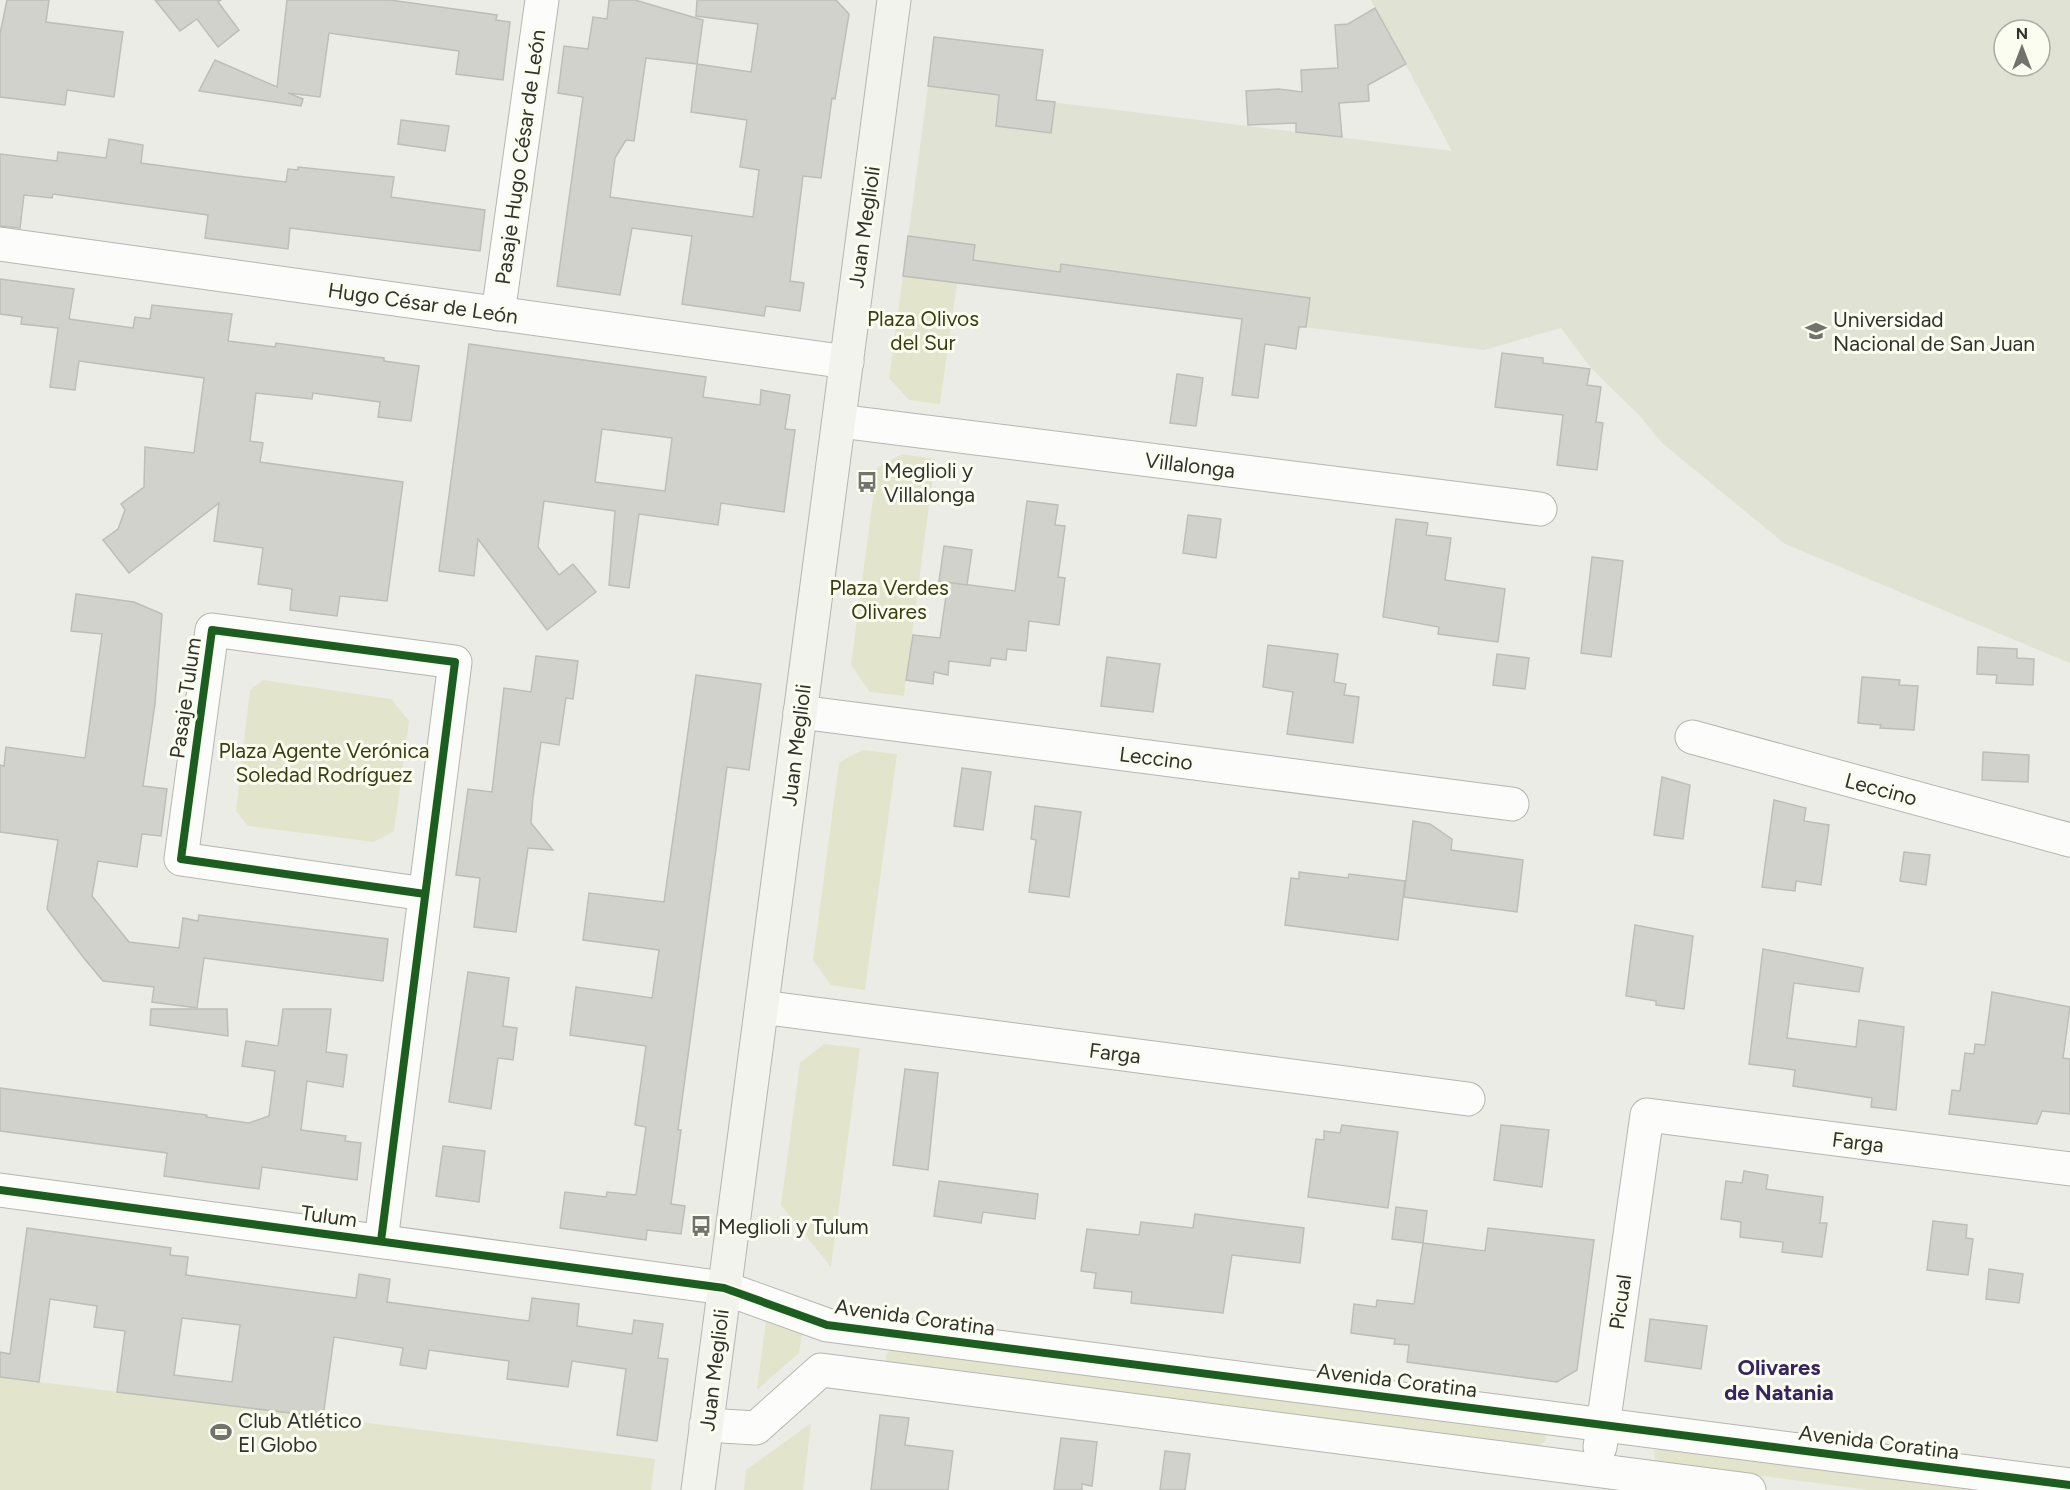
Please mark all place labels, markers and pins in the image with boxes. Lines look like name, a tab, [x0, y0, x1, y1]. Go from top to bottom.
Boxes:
place label: Universidad Nacional de San Juan	[1833, 307, 2035, 356]
school or university icon: Universidad Nacional de San Juan	[1804, 319, 1828, 343]
place label: Meglioli y Villalonga	[884, 458, 975, 507]
bus stop icon: Meglioli y Villalonga	[855, 470, 879, 494]
bus stop icon: Meglioli y Tulum	[689, 1214, 713, 1238]
place label: Meglioli y Tulum	[718, 1214, 869, 1239]
place label: Club Atlético El Globo	[238, 1408, 362, 1457]
sports icon: Club Atlético El Globo	[209, 1420, 233, 1444]

